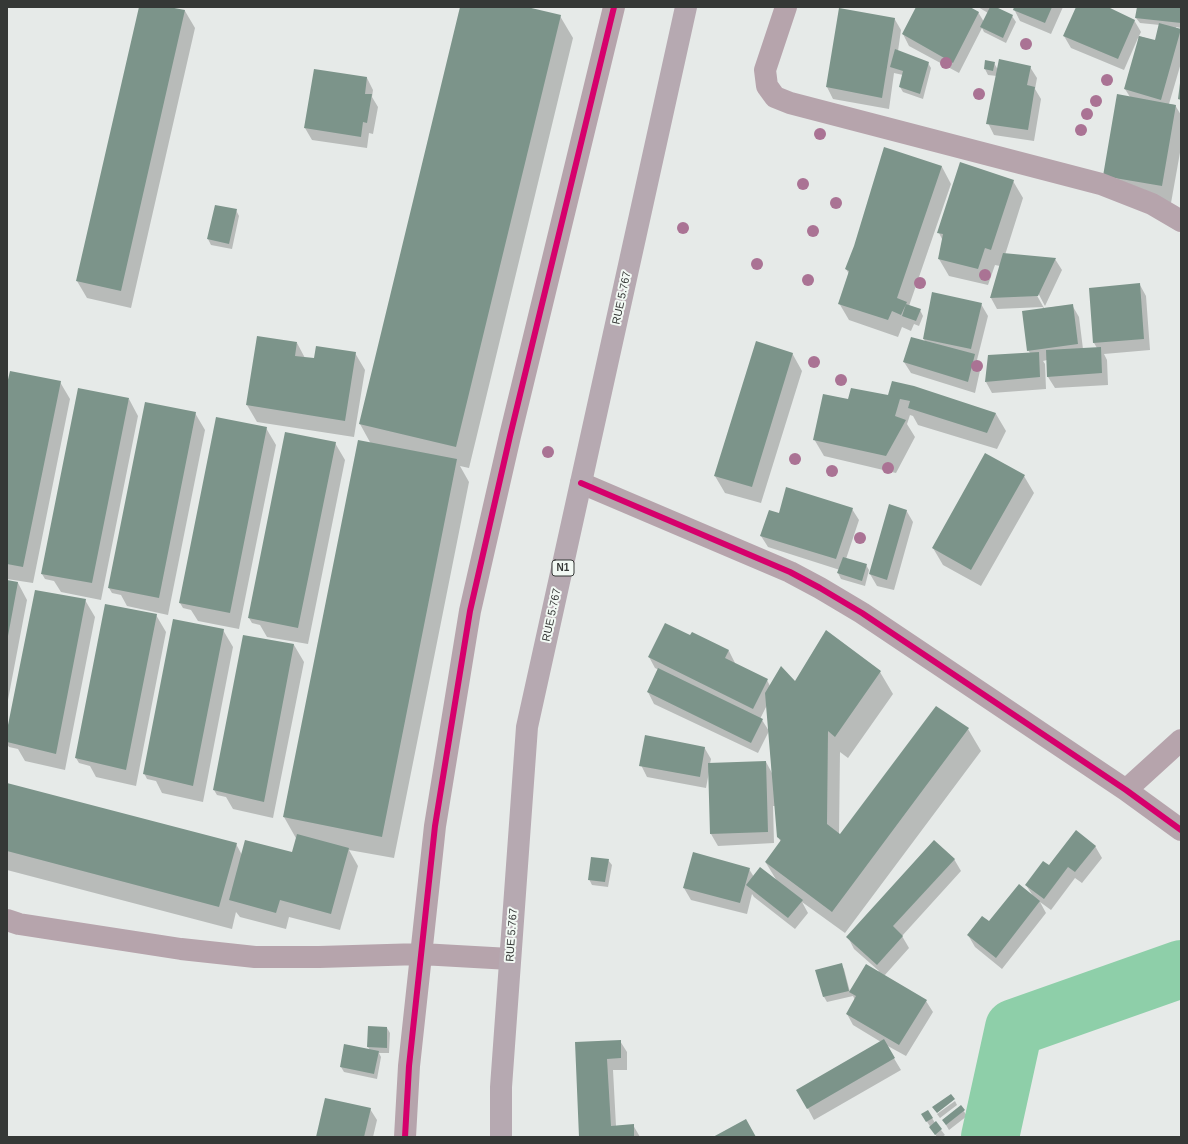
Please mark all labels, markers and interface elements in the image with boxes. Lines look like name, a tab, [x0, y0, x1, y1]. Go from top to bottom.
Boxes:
street label: RUE 5.767	[610, 270, 634, 326]
road number: N1	[552, 560, 574, 576]
street label: RUE 5.767	[540, 587, 564, 643]
street label: RUE 5.767	[504, 908, 520, 962]

